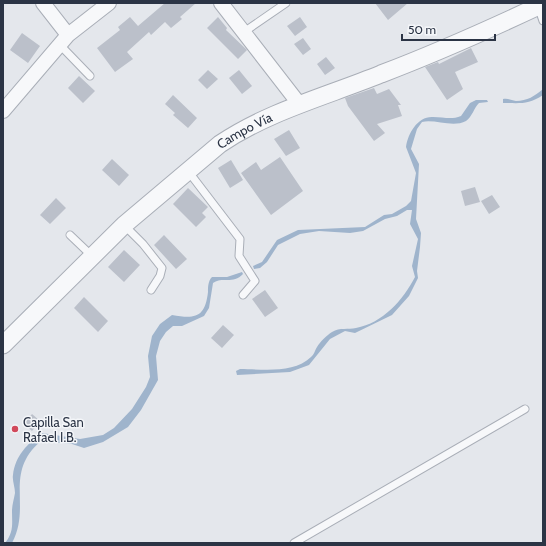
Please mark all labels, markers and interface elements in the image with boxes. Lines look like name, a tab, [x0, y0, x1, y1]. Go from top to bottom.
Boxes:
scale bar	[402, 16, 495, 42]
text: 50 m	[408, 22, 436, 37]
street label: Campo Vía	[214, 109, 275, 152]
place label: Capilla San Rafael I.B.	[23, 414, 84, 445]
marker: Capilla San Rafael I.B.	[10, 424, 20, 434]

